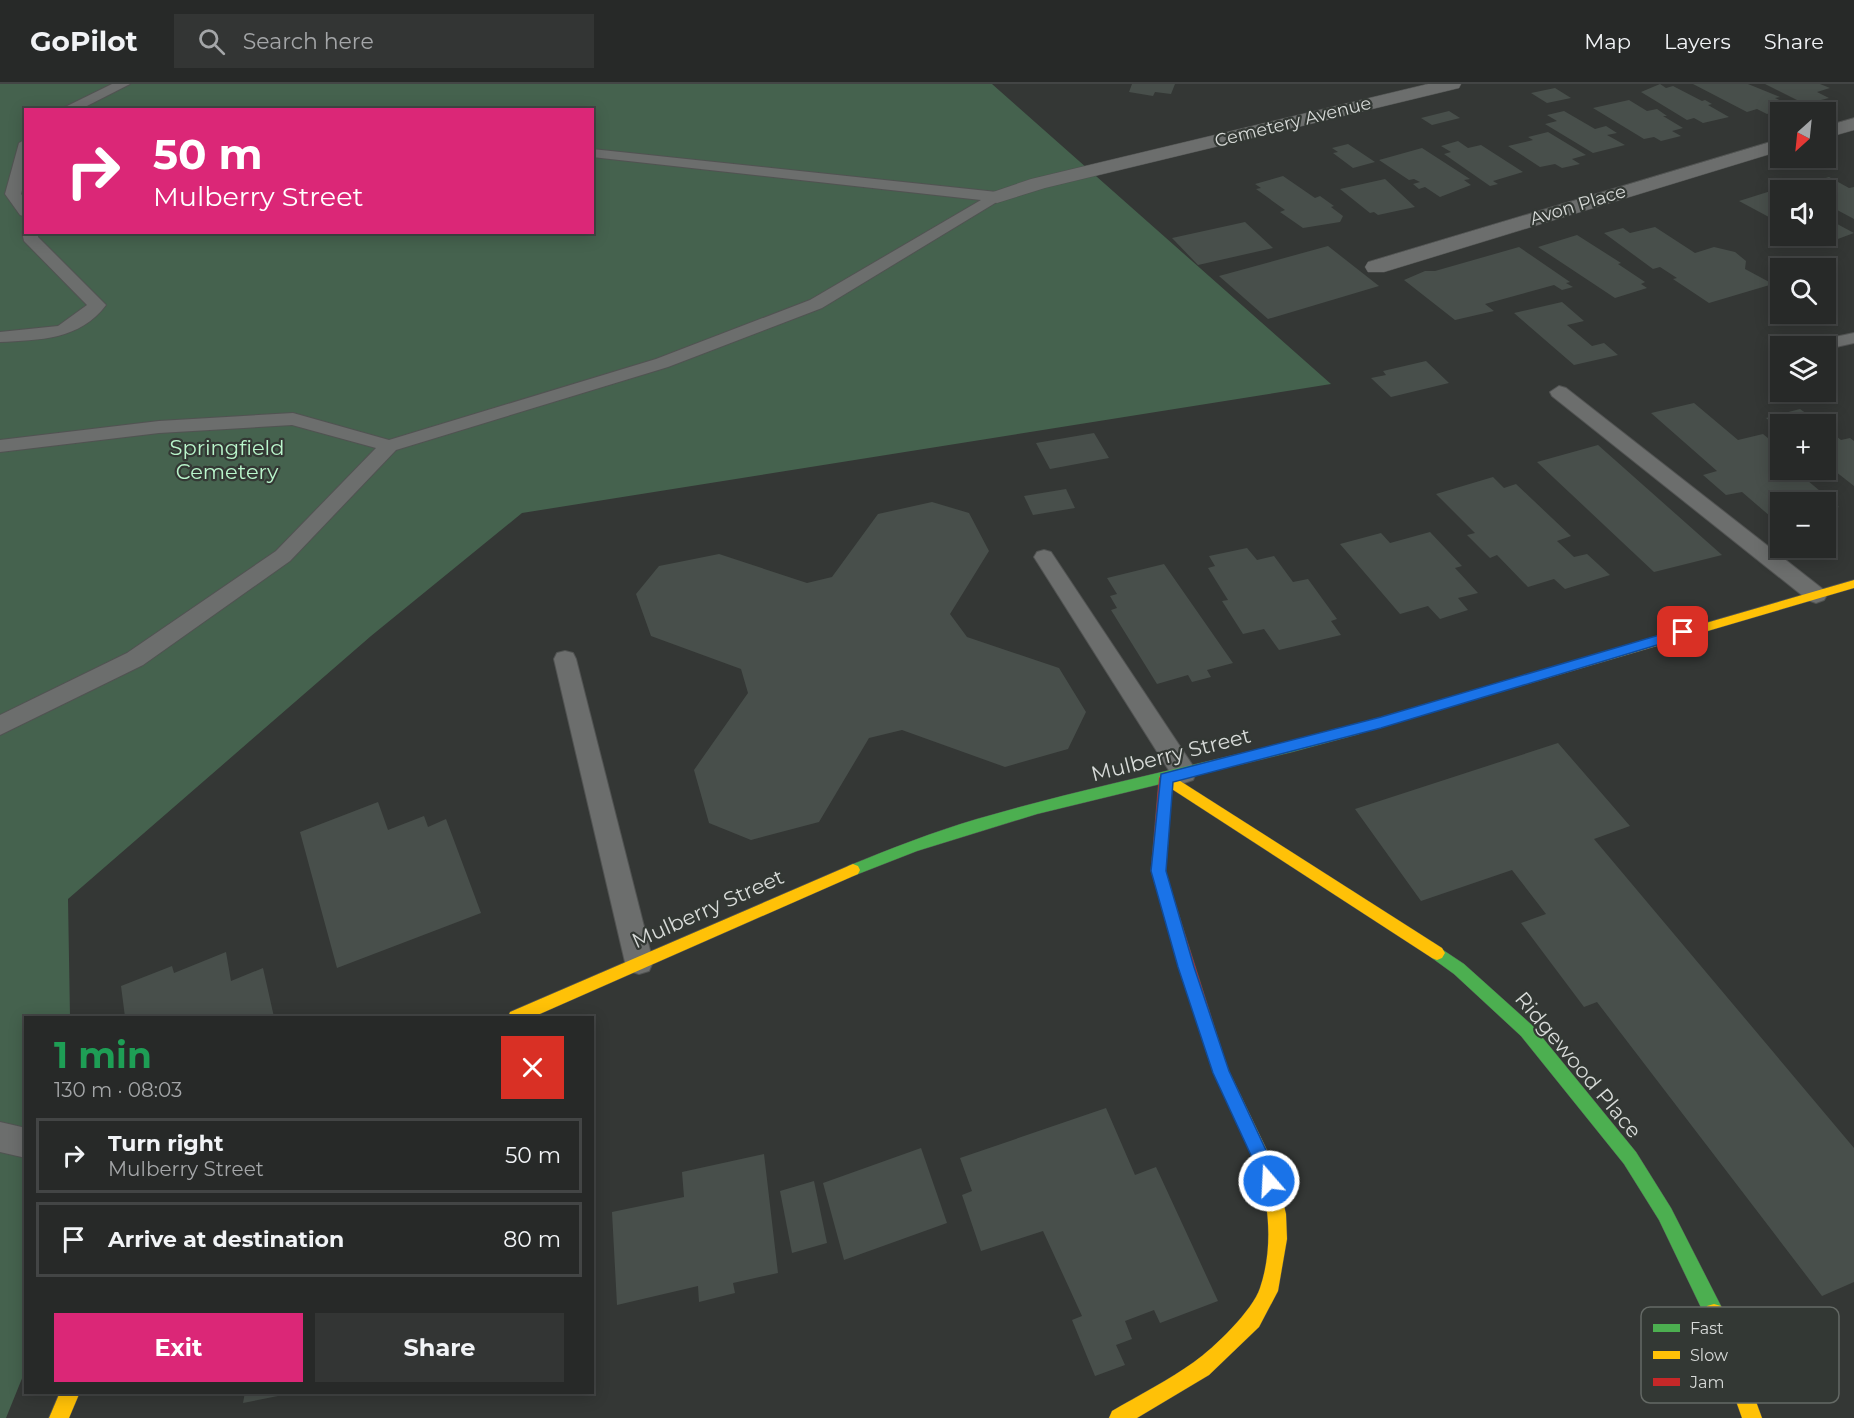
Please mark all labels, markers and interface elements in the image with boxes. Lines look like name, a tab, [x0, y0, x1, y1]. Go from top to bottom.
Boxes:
search box	[174, 14, 594, 68]
text: GoPilot	[30, 24, 138, 58]
icon: search	[195, 25, 228, 58]
text: Search here	[243, 28, 374, 55]
text: Map	[1584, 29, 1631, 54]
text: Layers	[1664, 29, 1731, 54]
text: Share	[1764, 29, 1824, 54]
street label: Cemetery Avenue	[1212, 92, 1374, 152]
north arrow	[1770, 102, 1836, 168]
map controls	[1770, 102, 1836, 558]
text: 50 m	[153, 128, 262, 180]
icon: right	[54, 132, 132, 210]
text: Mulberry Street	[153, 180, 363, 213]
street label: Avon Place	[1527, 180, 1629, 230]
button: sound	[1770, 180, 1836, 246]
button: search	[1770, 258, 1836, 324]
button: layers	[1770, 336, 1836, 402]
button: +	[1770, 414, 1836, 480]
park label: Springfield Cemetery	[169, 435, 285, 484]
button: −	[1770, 492, 1836, 558]
pin	[1657, 606, 1708, 657]
icon: arrive	[1666, 615, 1699, 648]
street label: Mulberry Street	[1088, 723, 1253, 786]
street label: Mulberry Street	[628, 864, 788, 953]
street label: Ridgewood Place	[1510, 986, 1647, 1143]
text: 1 min	[54, 1033, 152, 1077]
button: close	[501, 1036, 564, 1099]
text: 130 m · 08:03	[54, 1078, 182, 1102]
text: Turn right	[108, 1130, 223, 1157]
icon: right	[57, 1139, 90, 1172]
text: 50 m	[505, 1142, 561, 1169]
position arrow	[1237, 1149, 1301, 1213]
text: Mulberry Street	[108, 1157, 264, 1181]
icon: arrive	[57, 1223, 90, 1256]
text: Arrive at destination	[108, 1226, 344, 1253]
text: 80 m	[503, 1226, 561, 1253]
legend	[1641, 1307, 1839, 1403]
button: Exit	[54, 1313, 303, 1382]
button: Share	[315, 1313, 564, 1382]
text: Fast	[1690, 1319, 1724, 1338]
text: Slow	[1690, 1346, 1728, 1365]
text: Jam	[1689, 1373, 1724, 1392]

